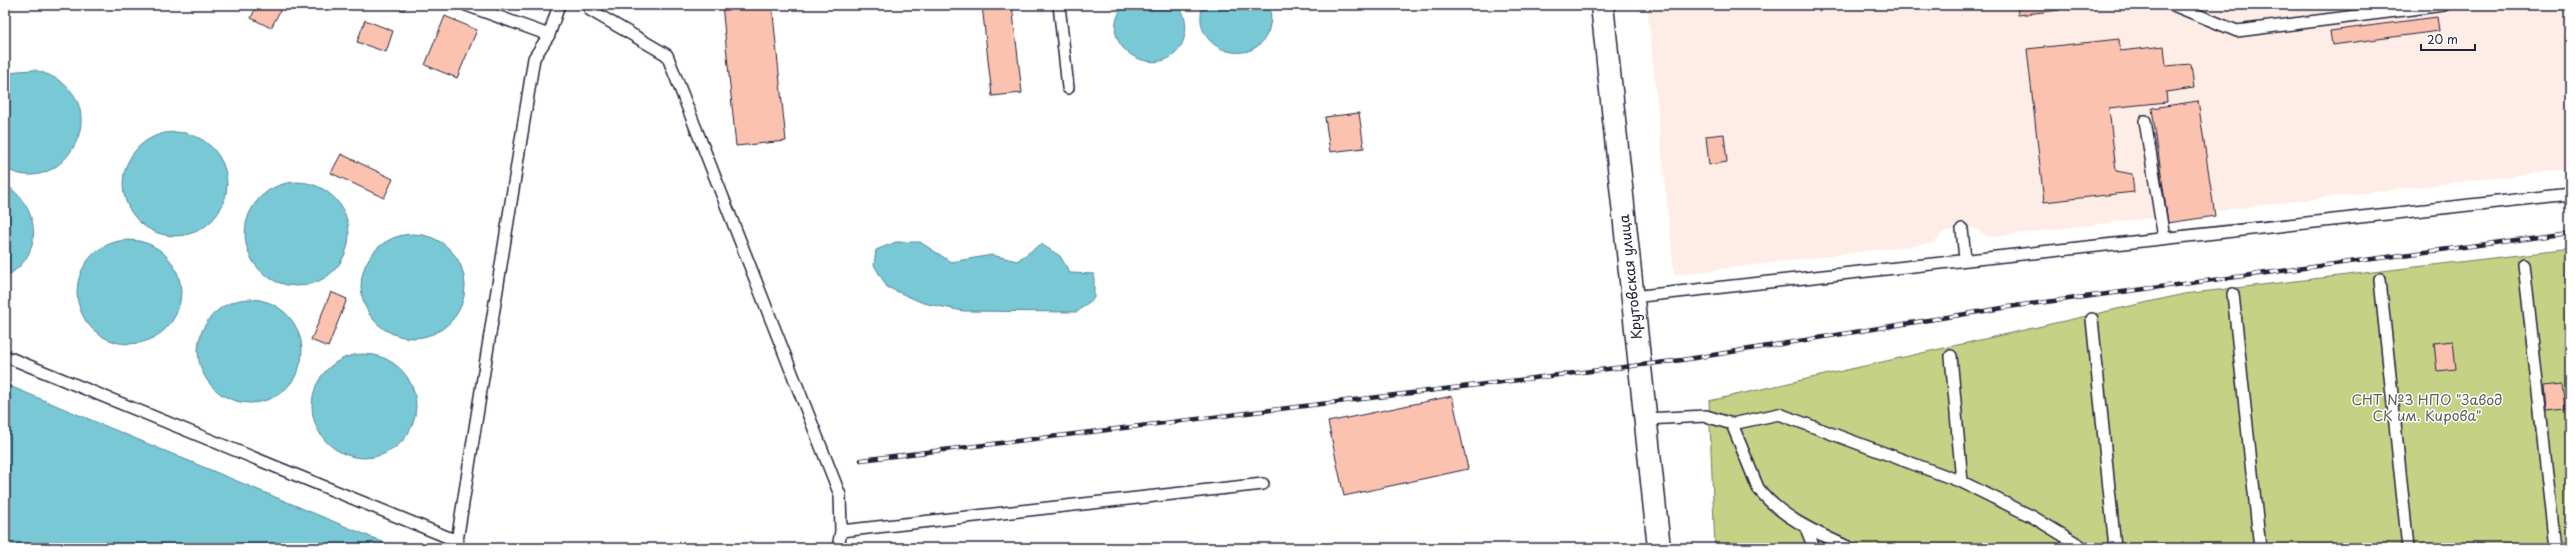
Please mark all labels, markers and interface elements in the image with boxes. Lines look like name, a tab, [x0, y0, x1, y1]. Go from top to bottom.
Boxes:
scale bar	[2421, 26, 2475, 52]
text: 20 m	[2427, 30, 2458, 48]
street label: Крутовская улица	[1613, 213, 1647, 341]
park label: СНТ №3 НПО "Завод СК им. Кирова"	[2352, 389, 2502, 426]

